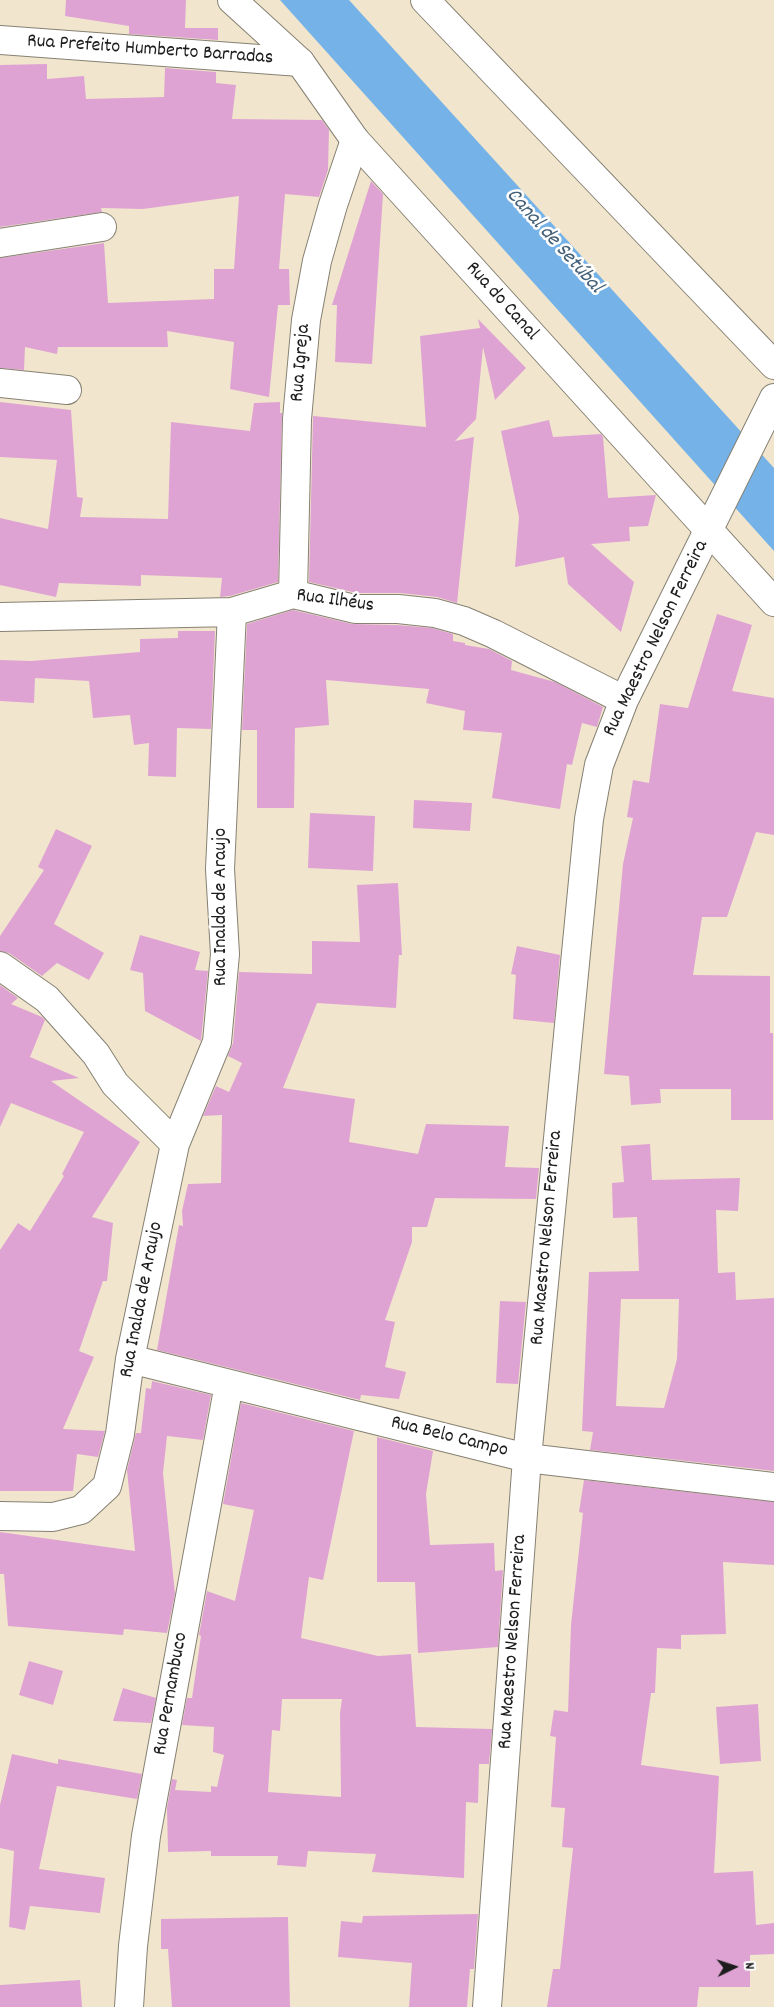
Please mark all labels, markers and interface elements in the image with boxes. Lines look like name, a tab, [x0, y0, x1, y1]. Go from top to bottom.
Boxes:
street label: Rua Prefeito Humberto Barradas	[26, 30, 274, 72]
water label: Canal de Setúbal	[499, 184, 607, 300]
street label: Rua do Canal	[459, 258, 543, 346]
street label: Rua Igreja	[287, 323, 317, 403]
street label: Rua Maestro Nelson Ferreira	[599, 537, 715, 741]
street label: Rua Ilhéus	[295, 585, 375, 619]
street label: Rua Inalda de Araujo	[210, 828, 234, 986]
street label: Rua Maestro Nelson Ferreira	[527, 1130, 569, 1346]
street label: Rua Inalda de Araujo	[116, 1220, 170, 1380]
street label: Rua Belo Campo	[388, 1412, 510, 1464]
street label: Rua Maestro Nelson Ferreira	[495, 1534, 533, 1750]
street label: Rua Pernambuco	[149, 1631, 195, 1757]
north arrow	[709, 1942, 759, 1992]
text: N	[739, 1962, 759, 1970]

